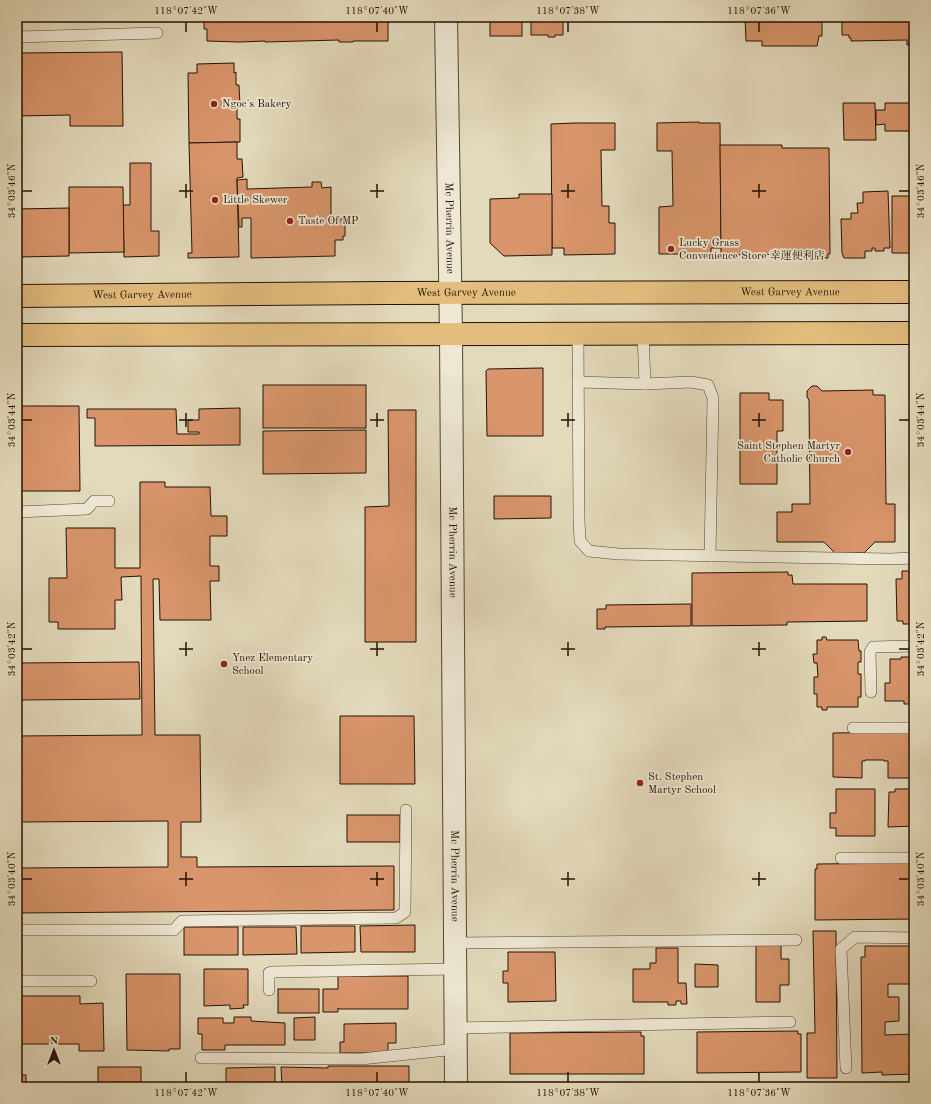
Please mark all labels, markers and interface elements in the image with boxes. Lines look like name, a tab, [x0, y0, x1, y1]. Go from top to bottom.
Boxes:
text: 118°07'42"W	[154, 6, 218, 16]
text: 118°07'40"W	[345, 6, 409, 16]
text: 118°07'38"W	[536, 6, 600, 16]
text: 118°07'36"W	[727, 6, 791, 16]
marker: Ngoc's Bakery	[209, 99, 219, 109]
place label: Ngoc's Bakery	[222, 99, 291, 110]
text: 34°03'46"N	[7, 163, 17, 218]
text: 34°03'46"N	[916, 163, 926, 218]
street label: Mc Pherrin Avenue	[443, 182, 456, 274]
marker: Little Skewer	[210, 195, 220, 205]
place label: Little Skewer	[223, 195, 288, 206]
marker: Taste Of MP	[285, 216, 295, 226]
place label: Taste Of MP	[298, 216, 359, 227]
place label: Lucky Grass Convenience Store 幸運便利店	[679, 238, 825, 262]
marker: Lucky Grass Convenience Store 幸運便利店	[666, 244, 676, 254]
street label: West Garvey Avenue	[416, 287, 516, 298]
street label: West Garvey Avenue	[740, 287, 840, 298]
street label: West Garvey Avenue	[92, 289, 192, 301]
text: 34°03'44"N	[7, 392, 17, 447]
text: 34°03'44"N	[916, 392, 926, 447]
place label: Saint Stephen Martyr Catholic Church	[737, 441, 840, 465]
marker: Saint Stephen Martyr Catholic Church	[843, 447, 853, 457]
street label: Mc Pherrin Avenue	[447, 506, 458, 598]
text: 34°03'42"N	[7, 621, 17, 676]
text: 34°03'42"N	[916, 621, 926, 676]
place label: Ynez Elementary School	[232, 653, 313, 677]
marker: Ynez Elementary School	[219, 659, 229, 669]
place label: St. Stephen Martyr School	[648, 772, 716, 796]
marker: St. Stephen Martyr School	[635, 778, 645, 788]
street label: Mc Pherrin Avenue	[449, 830, 460, 922]
text: 34°03'40"N	[7, 851, 17, 906]
text: 34°03'40"N	[916, 851, 926, 906]
north arrow	[34, 1030, 74, 1070]
text: N	[50, 1036, 59, 1047]
text: 118°07'42"W	[154, 1088, 218, 1098]
text: 118°07'40"W	[345, 1088, 409, 1098]
text: 118°07'38"W	[536, 1088, 600, 1098]
text: 118°07'36"W	[727, 1088, 791, 1098]

